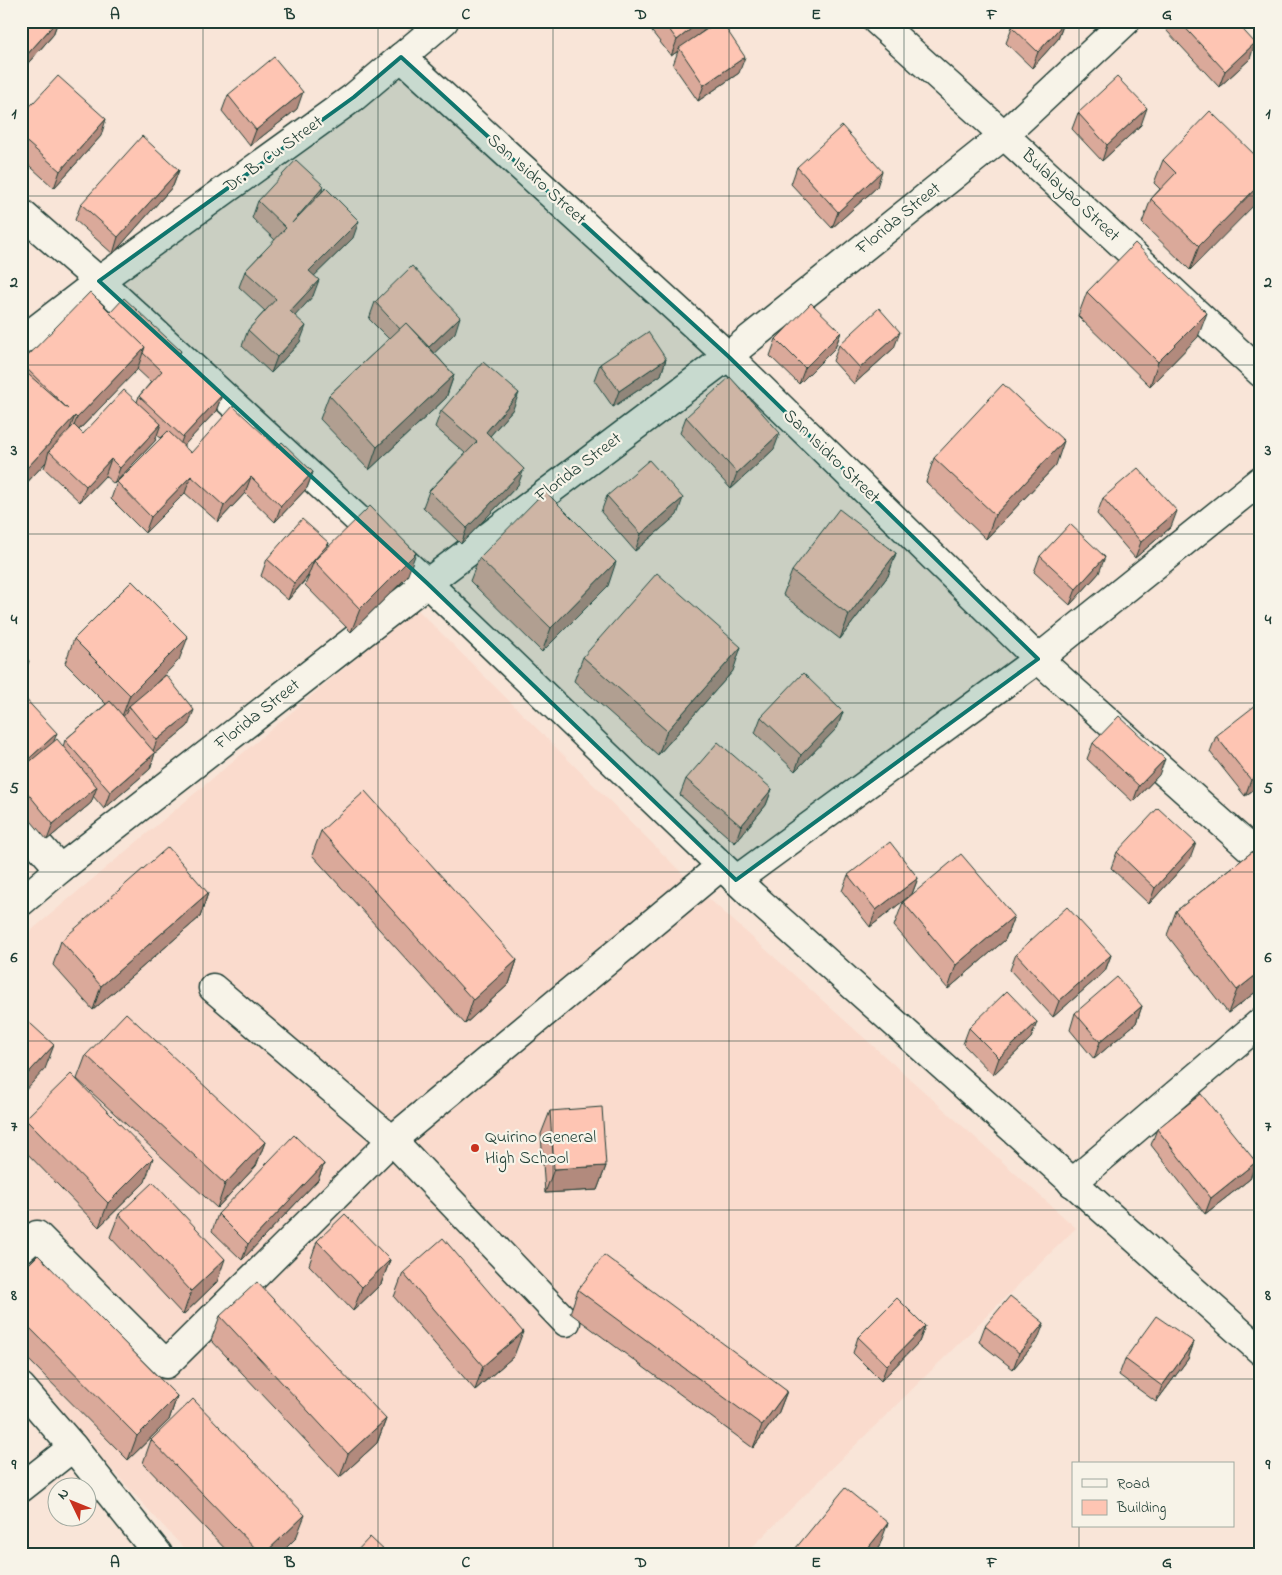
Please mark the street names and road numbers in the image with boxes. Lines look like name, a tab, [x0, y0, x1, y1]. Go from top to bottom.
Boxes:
street label: Dr. B. Cu Street	[218, 110, 329, 201]
street label: San Isidro Street	[480, 128, 592, 232]
street label: Bulalayao Street	[1014, 143, 1125, 249]
street label: Florida Street	[850, 177, 947, 262]
street label: San Isidro Street	[777, 404, 885, 510]
street label: Florida Street	[529, 427, 628, 510]
street label: Florida Street	[209, 673, 306, 757]

